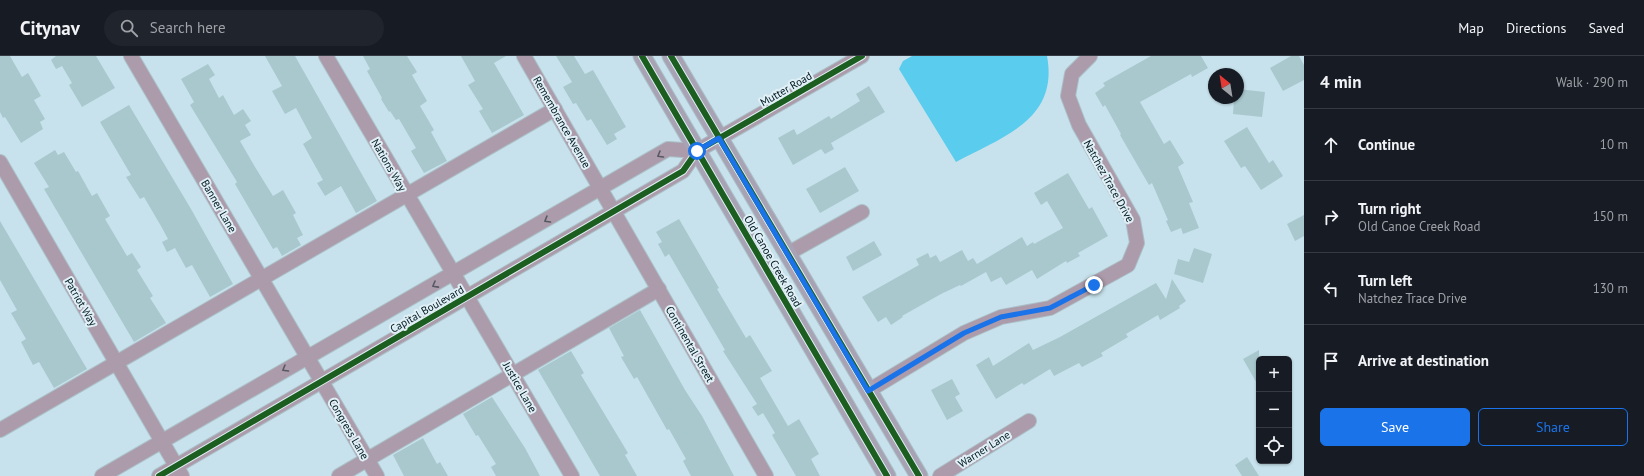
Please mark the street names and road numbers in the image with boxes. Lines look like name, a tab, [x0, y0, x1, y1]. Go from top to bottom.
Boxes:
street label: Mutter Road	[758, 69, 814, 109]
street label: Remembrance Avenue	[530, 74, 594, 171]
street label: Nations Way	[368, 136, 410, 194]
street label: Natchez Trace Drive	[1081, 137, 1138, 225]
street label: Banner Lane	[198, 177, 240, 235]
street label: Old Canoe Creek Road	[741, 213, 805, 309]
street label: Patriot Way	[62, 275, 101, 329]
street label: Capital Boulevard	[388, 282, 467, 336]
street label: Continental Street	[663, 303, 718, 385]
street label: Justice Lane	[499, 358, 540, 415]
street label: Congress Lane	[326, 396, 372, 462]
street label: Warner Lane	[955, 427, 1013, 470]

